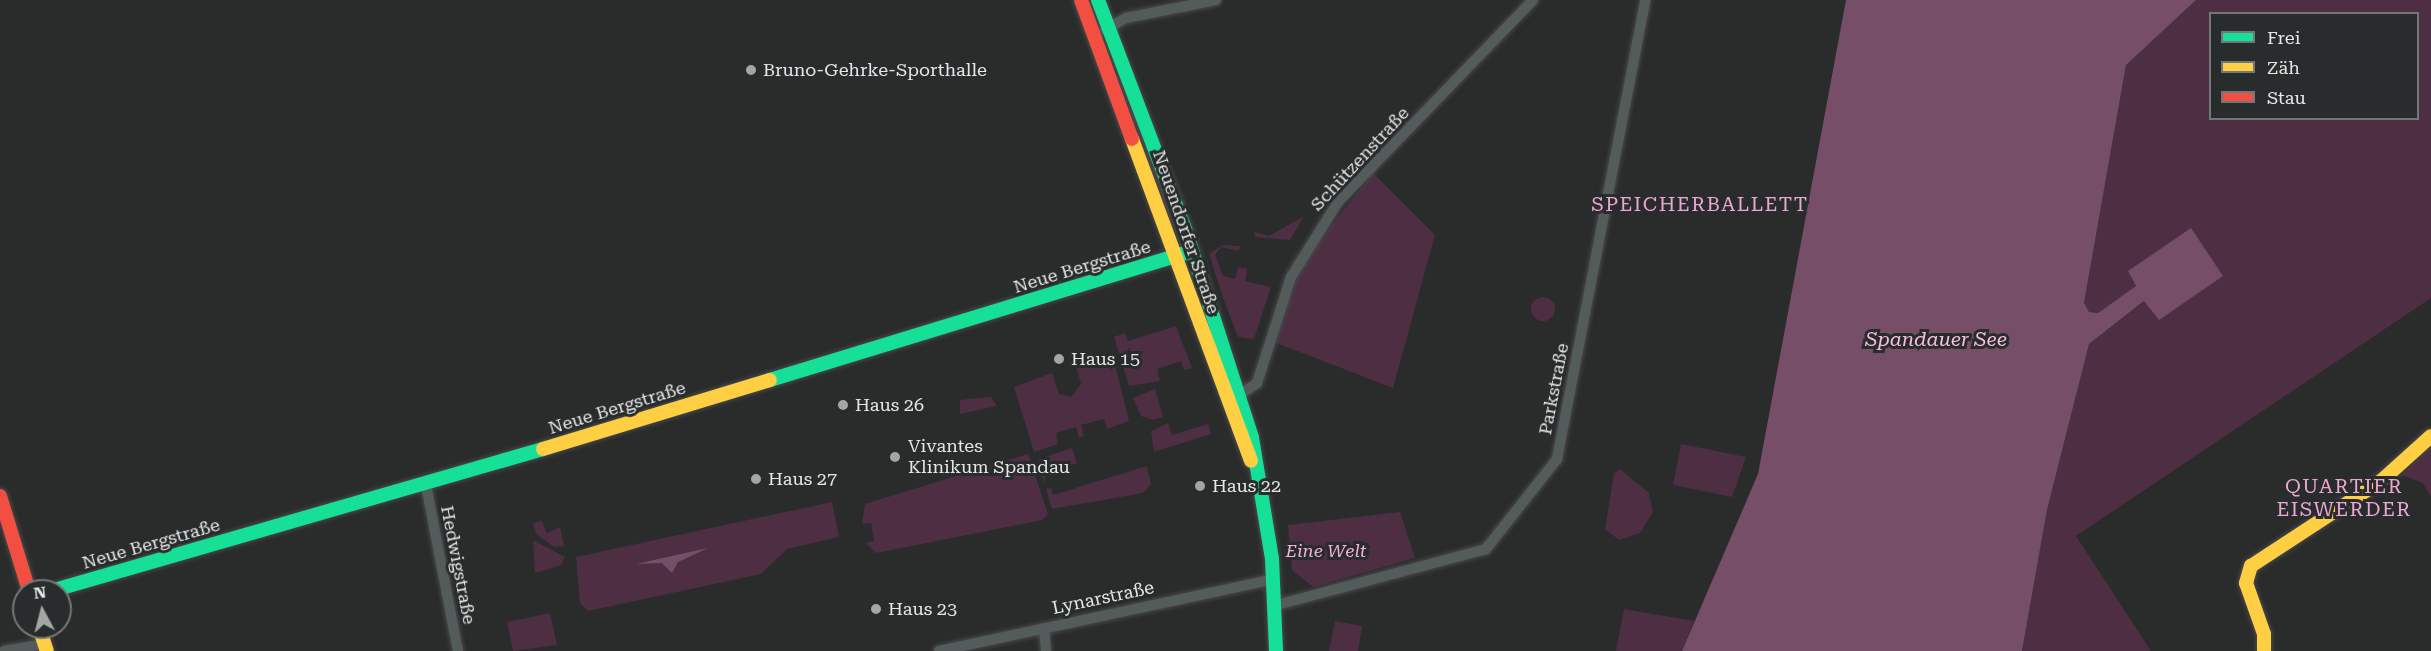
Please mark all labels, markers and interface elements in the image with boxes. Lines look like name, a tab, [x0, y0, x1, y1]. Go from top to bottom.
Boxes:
legend	[2209, 12, 2419, 120]
text: Frei	[2267, 27, 2300, 48]
text: Zäh	[2267, 57, 2300, 78]
place label: Bruno-Gehrke-Sporthalle	[763, 59, 987, 81]
marker: Bruno-Gehrke-Sporthalle	[744, 63, 758, 77]
text: Stau	[2267, 87, 2306, 108]
street label: Schützenstraße	[1306, 102, 1414, 216]
street label: Neuendorfer Straße	[1148, 147, 1224, 317]
district label: SPEICHERBALLETT	[1591, 192, 1809, 216]
street label: Neue Bergstraße	[1011, 236, 1153, 298]
water label: Spandauer See	[1865, 327, 2007, 351]
street label: Parkstraße	[1535, 341, 1573, 437]
place label: Haus 15	[1071, 348, 1140, 370]
marker: Haus 15	[1052, 352, 1066, 366]
street label: Neue Bergstraße	[546, 377, 688, 439]
place label: Haus 26	[855, 394, 924, 416]
marker: Haus 26	[836, 398, 850, 412]
place label: Vivantes Klinikum Spandau	[908, 436, 1070, 478]
marker: Vivantes Klinikum Spandau	[886, 448, 904, 466]
place label: Haus 27	[768, 468, 837, 490]
marker: Haus 27	[749, 472, 763, 486]
place label: Haus 22	[1212, 475, 1281, 497]
district label: QUARTIER EISWERDER	[2276, 475, 2412, 522]
marker: Haus 22	[1193, 479, 1207, 493]
street label: Hedwigstraße	[436, 504, 480, 626]
street label: Neue Bergstraße	[80, 514, 222, 574]
park label: Eine Welt	[1285, 540, 1367, 562]
street label: Lynarstraße	[1050, 577, 1156, 619]
north arrow	[12, 579, 72, 639]
text: N	[33, 582, 47, 603]
place label: Haus 23	[888, 598, 957, 620]
marker: Haus 23	[869, 602, 883, 616]

